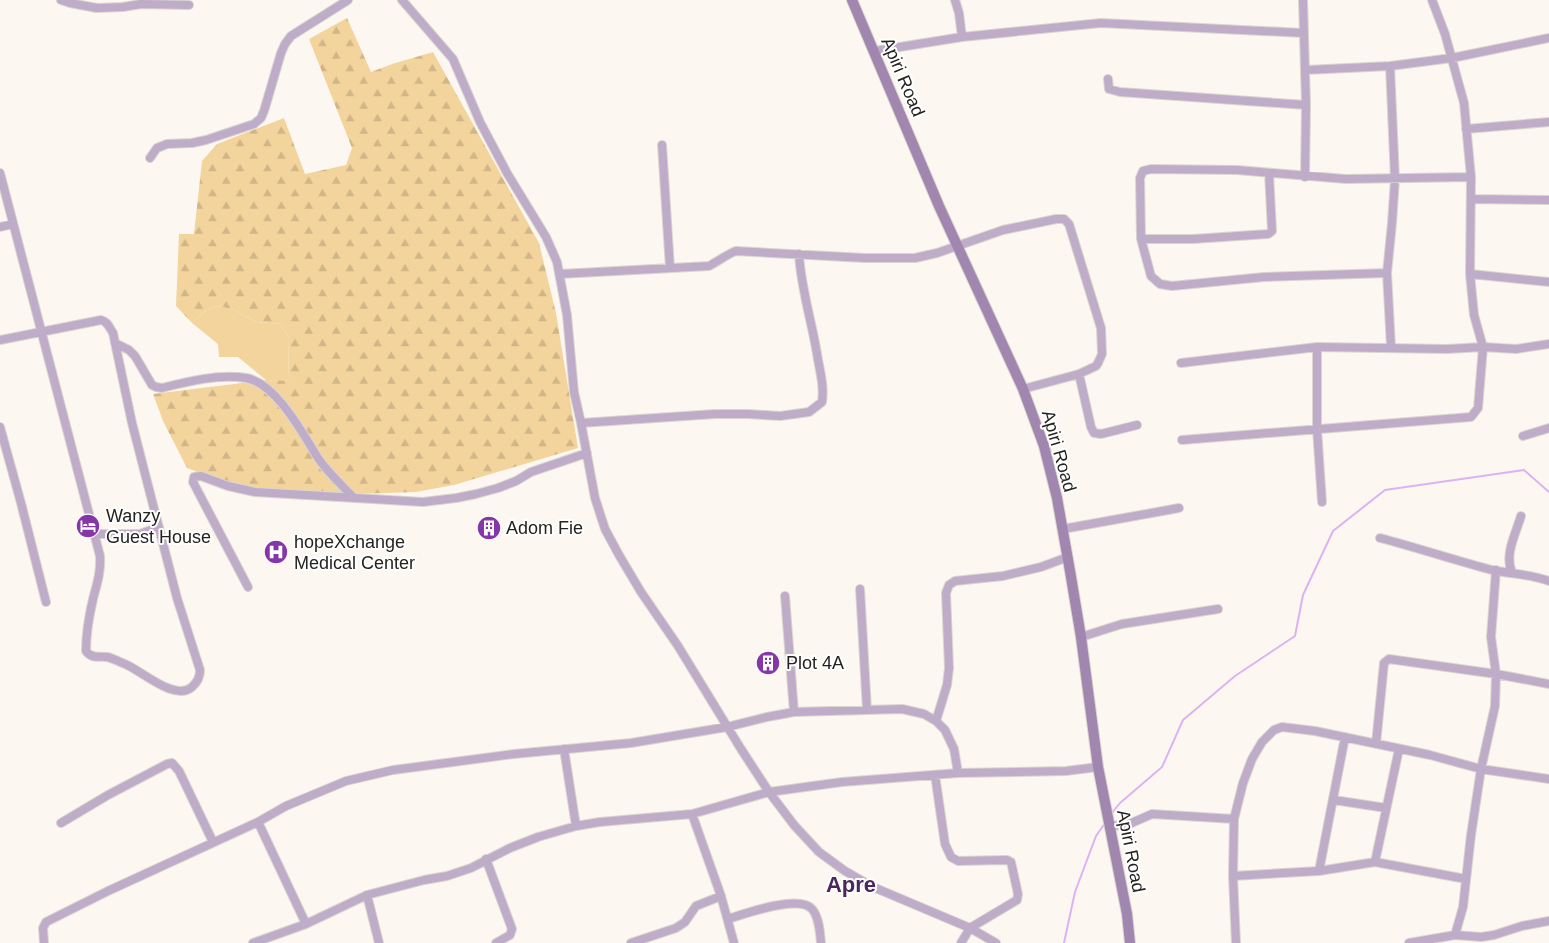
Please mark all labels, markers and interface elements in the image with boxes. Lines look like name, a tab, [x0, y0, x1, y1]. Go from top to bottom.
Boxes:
street label: Apiri Road	[877, 34, 929, 120]
street label: Apiri Road	[1038, 408, 1080, 494]
place label: Wanzy Guest House	[106, 506, 211, 547]
hotel icon: Wanzy Guest House	[75, 513, 101, 539]
building icon: Adom Fie	[476, 515, 502, 541]
place label: Adom Fie	[506, 518, 583, 538]
place label: hopeXchange Medical Center	[294, 532, 415, 573]
hospital icon: hopeXchange Medical Center	[263, 539, 289, 565]
building icon: Plot 4A	[755, 650, 781, 676]
place label: Plot 4A	[786, 653, 844, 673]
street label: Apiri Road	[1113, 808, 1149, 894]
district label: Apre	[826, 872, 876, 897]

